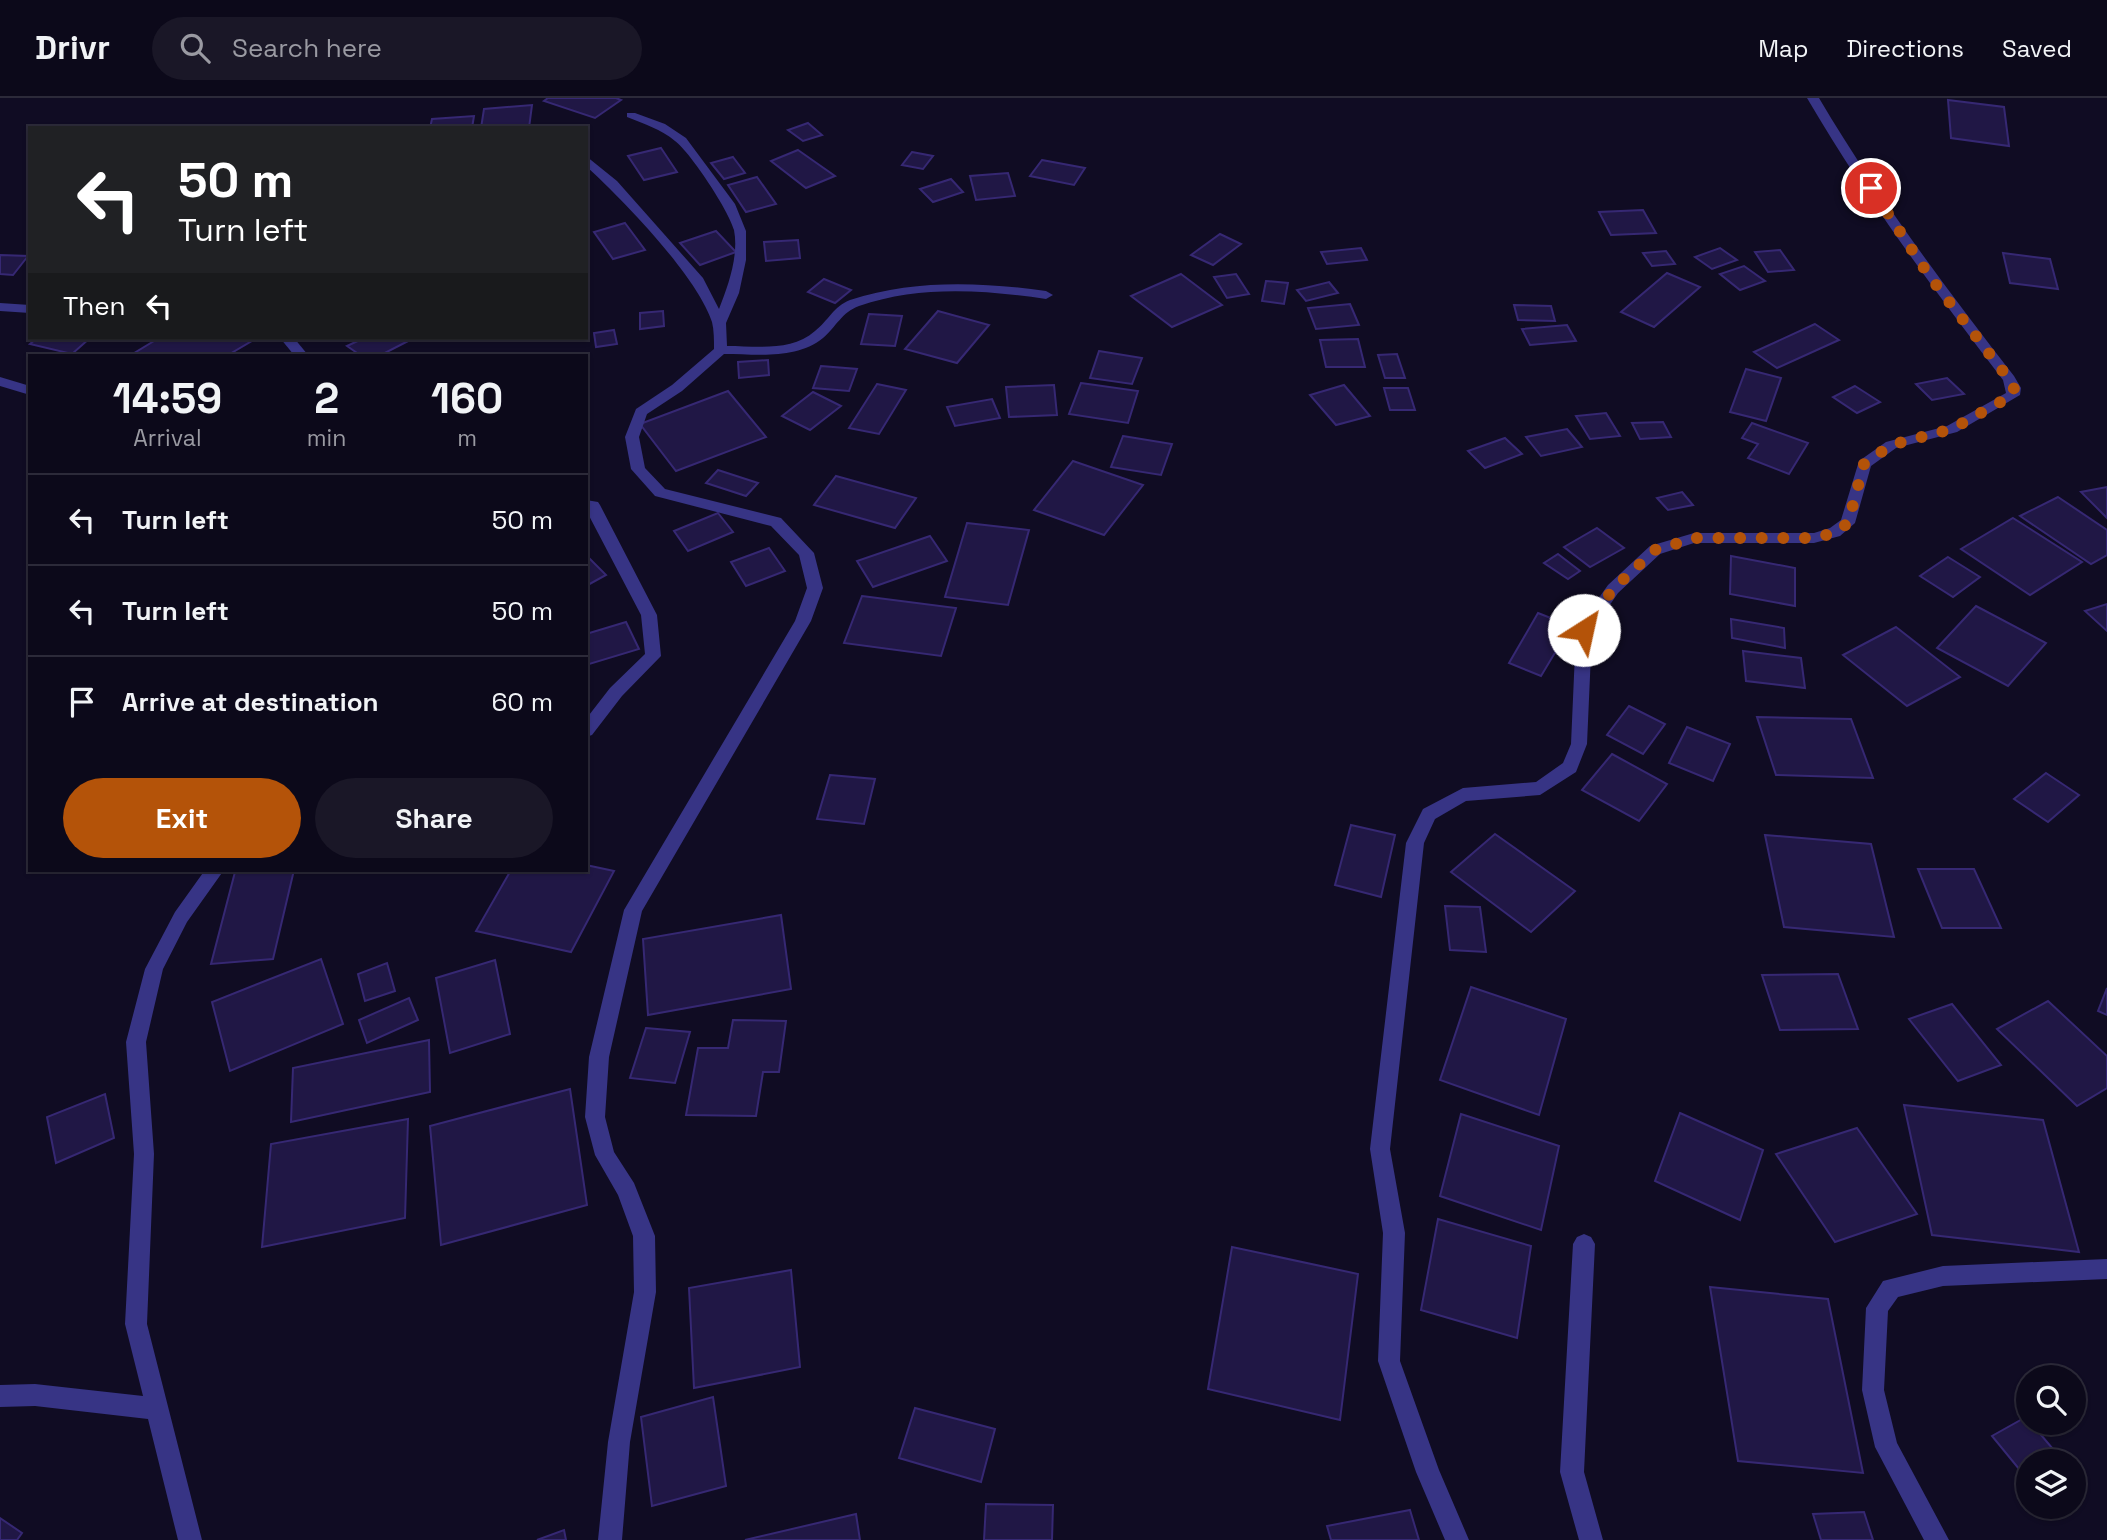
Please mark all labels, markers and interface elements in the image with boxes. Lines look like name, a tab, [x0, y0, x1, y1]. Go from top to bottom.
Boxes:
search box	[152, 17, 642, 80]
text: Drivr	[35, 27, 110, 69]
icon: search	[176, 29, 214, 67]
text: Search here	[232, 31, 382, 65]
text: Map	[1758, 33, 1808, 64]
text: Directions	[1846, 33, 1964, 64]
text: Saved	[2002, 33, 2072, 64]
text: 50 m	[178, 149, 293, 211]
icon: left	[63, 154, 154, 245]
pin	[1841, 158, 1901, 218]
icon: arrive	[1852, 169, 1890, 207]
text: Turn left	[178, 210, 308, 250]
icon: left	[140, 287, 178, 325]
text: Then	[63, 289, 126, 323]
text: 14:59	[113, 372, 222, 425]
text: 2	[314, 372, 339, 425]
text: 160	[431, 372, 503, 425]
text: Arrival	[133, 423, 202, 453]
text: min	[307, 423, 346, 453]
text: m	[457, 423, 477, 453]
icon: left	[63, 501, 101, 539]
text: Turn left	[122, 503, 229, 537]
text: 50 m	[492, 503, 553, 537]
icon: left	[63, 592, 101, 630]
position arrow	[1547, 593, 1621, 667]
text: Turn left	[122, 594, 229, 628]
text: 50 m	[492, 594, 553, 628]
icon: arrive	[63, 683, 101, 721]
text: Arrive at destination	[122, 685, 379, 719]
text: 60 m	[491, 685, 553, 719]
button: Exit	[63, 778, 301, 858]
button: Share	[315, 778, 553, 858]
map controls	[2016, 1365, 2086, 1519]
button: search	[2016, 1365, 2086, 1435]
button: layers	[2016, 1449, 2086, 1519]

